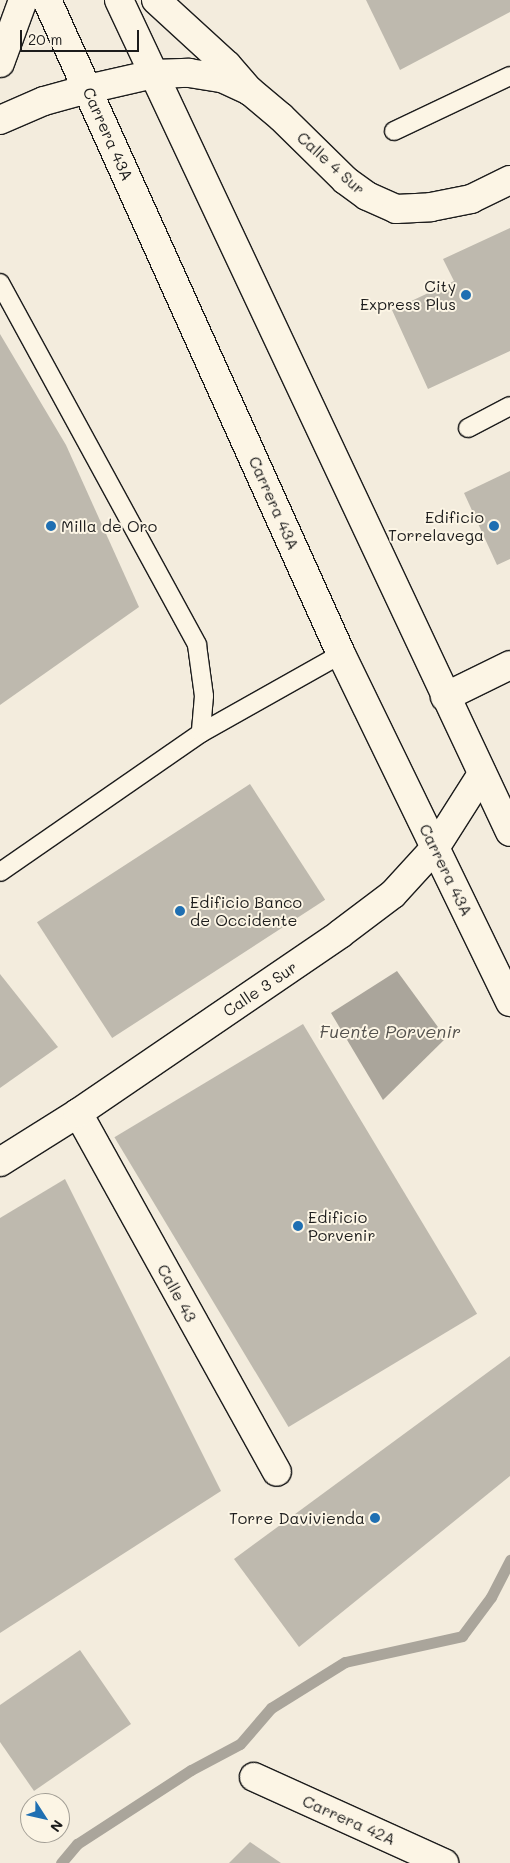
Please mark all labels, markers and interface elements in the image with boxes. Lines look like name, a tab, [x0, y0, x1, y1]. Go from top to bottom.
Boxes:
scale bar	[22, 20, 141, 52]
text: 20 m	[28, 29, 62, 49]
street label: Carrera 43A	[79, 84, 137, 184]
street label: Calle 4 Sur	[293, 128, 369, 198]
place label: City Express Plus	[360, 276, 456, 314]
marker: City Express Plus	[460, 289, 472, 301]
street label: Carrera 43A	[245, 453, 303, 553]
place label: Edificio Torrelavega	[388, 507, 484, 545]
place label: Milla de Oro	[61, 516, 157, 536]
marker: Milla de Oro	[45, 520, 57, 532]
marker: Edificio Torrelavega	[488, 520, 500, 532]
street label: Carrera 43A	[415, 821, 477, 919]
place label: Edificio Banco de Occidente	[190, 892, 302, 930]
marker: Edificio Banco de Occidente	[174, 905, 186, 917]
street label: Calle 3 Sur	[220, 957, 300, 1021]
water label: Fuente Porvenir	[319, 1020, 461, 1042]
place label: Edificio Porvenir	[308, 1207, 375, 1245]
marker: Edificio Porvenir	[292, 1220, 304, 1232]
street label: Calle 43	[153, 1261, 201, 1325]
place label: Torre Davivienda	[229, 1508, 365, 1528]
marker: Torre Davivienda	[369, 1512, 381, 1524]
street label: Carrera 42A	[299, 1791, 399, 1849]
north arrow	[20, 1793, 70, 1843]
text: N	[46, 1817, 68, 1836]

